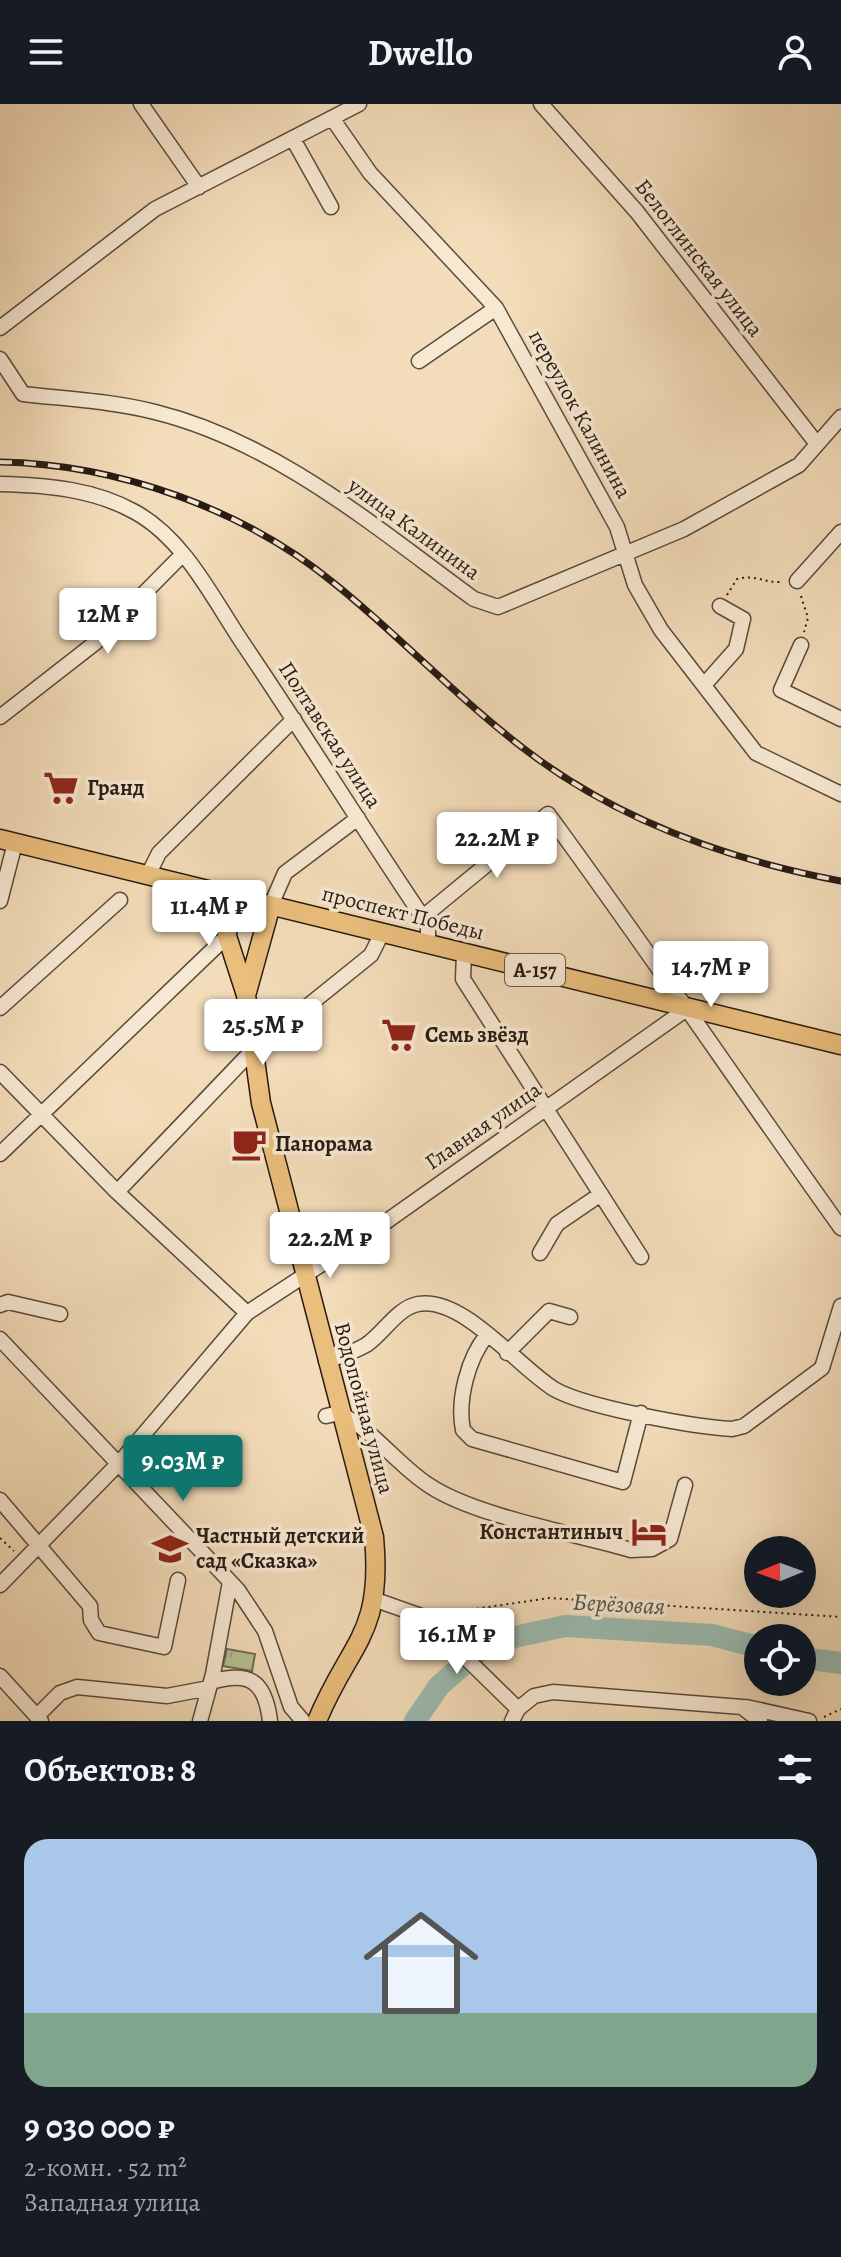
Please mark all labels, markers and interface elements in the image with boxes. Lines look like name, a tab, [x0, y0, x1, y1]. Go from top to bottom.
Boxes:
text: Dwello	[368, 28, 473, 77]
icon: menu	[24, 30, 68, 74]
icon: person	[773, 30, 817, 74]
street label: Белоглинская улица	[628, 173, 771, 344]
street label: переулок Калинина	[521, 324, 639, 504]
street label: улица Калинина	[341, 470, 487, 588]
pin: 12M ₽	[52, 588, 164, 656]
text: 12M ₽	[77, 596, 139, 631]
street label: Полтавская улица	[271, 656, 389, 815]
supermarket icon: Гранд	[42, 769, 80, 807]
place label: Гранд	[87, 773, 144, 803]
pin: 22.2M ₽	[423, 812, 571, 880]
text: 22.2M ₽	[455, 820, 539, 855]
street label: проспект Победы	[319, 878, 487, 948]
pin: 11.4M ₽	[135, 880, 283, 948]
text: 11.4M ₽	[170, 888, 248, 923]
pin: 14.7M ₽	[637, 941, 785, 1009]
text: 14.7M ₽	[671, 949, 751, 984]
road number: А-157	[505, 954, 565, 986]
pin: 25.5M ₽	[189, 999, 337, 1067]
text: 25.5M ₽	[222, 1007, 304, 1042]
supermarket icon: Семь звёзд	[380, 1016, 418, 1054]
place label: Семь звёзд	[425, 1020, 529, 1050]
street label: Главная улица	[419, 1074, 548, 1177]
cafe icon: Панорама	[230, 1125, 268, 1163]
place label: Панорама	[275, 1129, 373, 1159]
pin: 22.2M ₽	[256, 1212, 404, 1280]
text: 22.2M ₽	[288, 1220, 372, 1255]
street label: Водопойная улица	[327, 1319, 402, 1498]
pin: 9.03M ₽	[109, 1435, 257, 1503]
text: 9.03M ₽	[141, 1443, 225, 1478]
hotel icon: Константиныч	[630, 1513, 668, 1551]
place label: Константиныч	[479, 1517, 623, 1547]
place label: Частный детский сад «Сказка»	[196, 1521, 364, 1576]
school or university icon: Частный детский сад «Сказка»	[151, 1530, 189, 1568]
north arrow	[744, 1536, 816, 1608]
map controls	[744, 1536, 816, 1696]
water label: Берёзовая	[572, 1586, 666, 1622]
pin: 16.1M ₽	[383, 1608, 531, 1676]
text: 16.1M ₽	[418, 1616, 496, 1651]
button: locate	[744, 1624, 816, 1696]
text: Объектов: 8	[24, 1746, 196, 1793]
icon: filters	[773, 1747, 817, 1791]
icon: home	[349, 1891, 493, 2035]
text: 9 030 000 ₽	[24, 2103, 175, 2150]
text: 2-комн. · 52 m²	[24, 2150, 187, 2185]
text: Западная улица	[24, 2185, 200, 2220]

